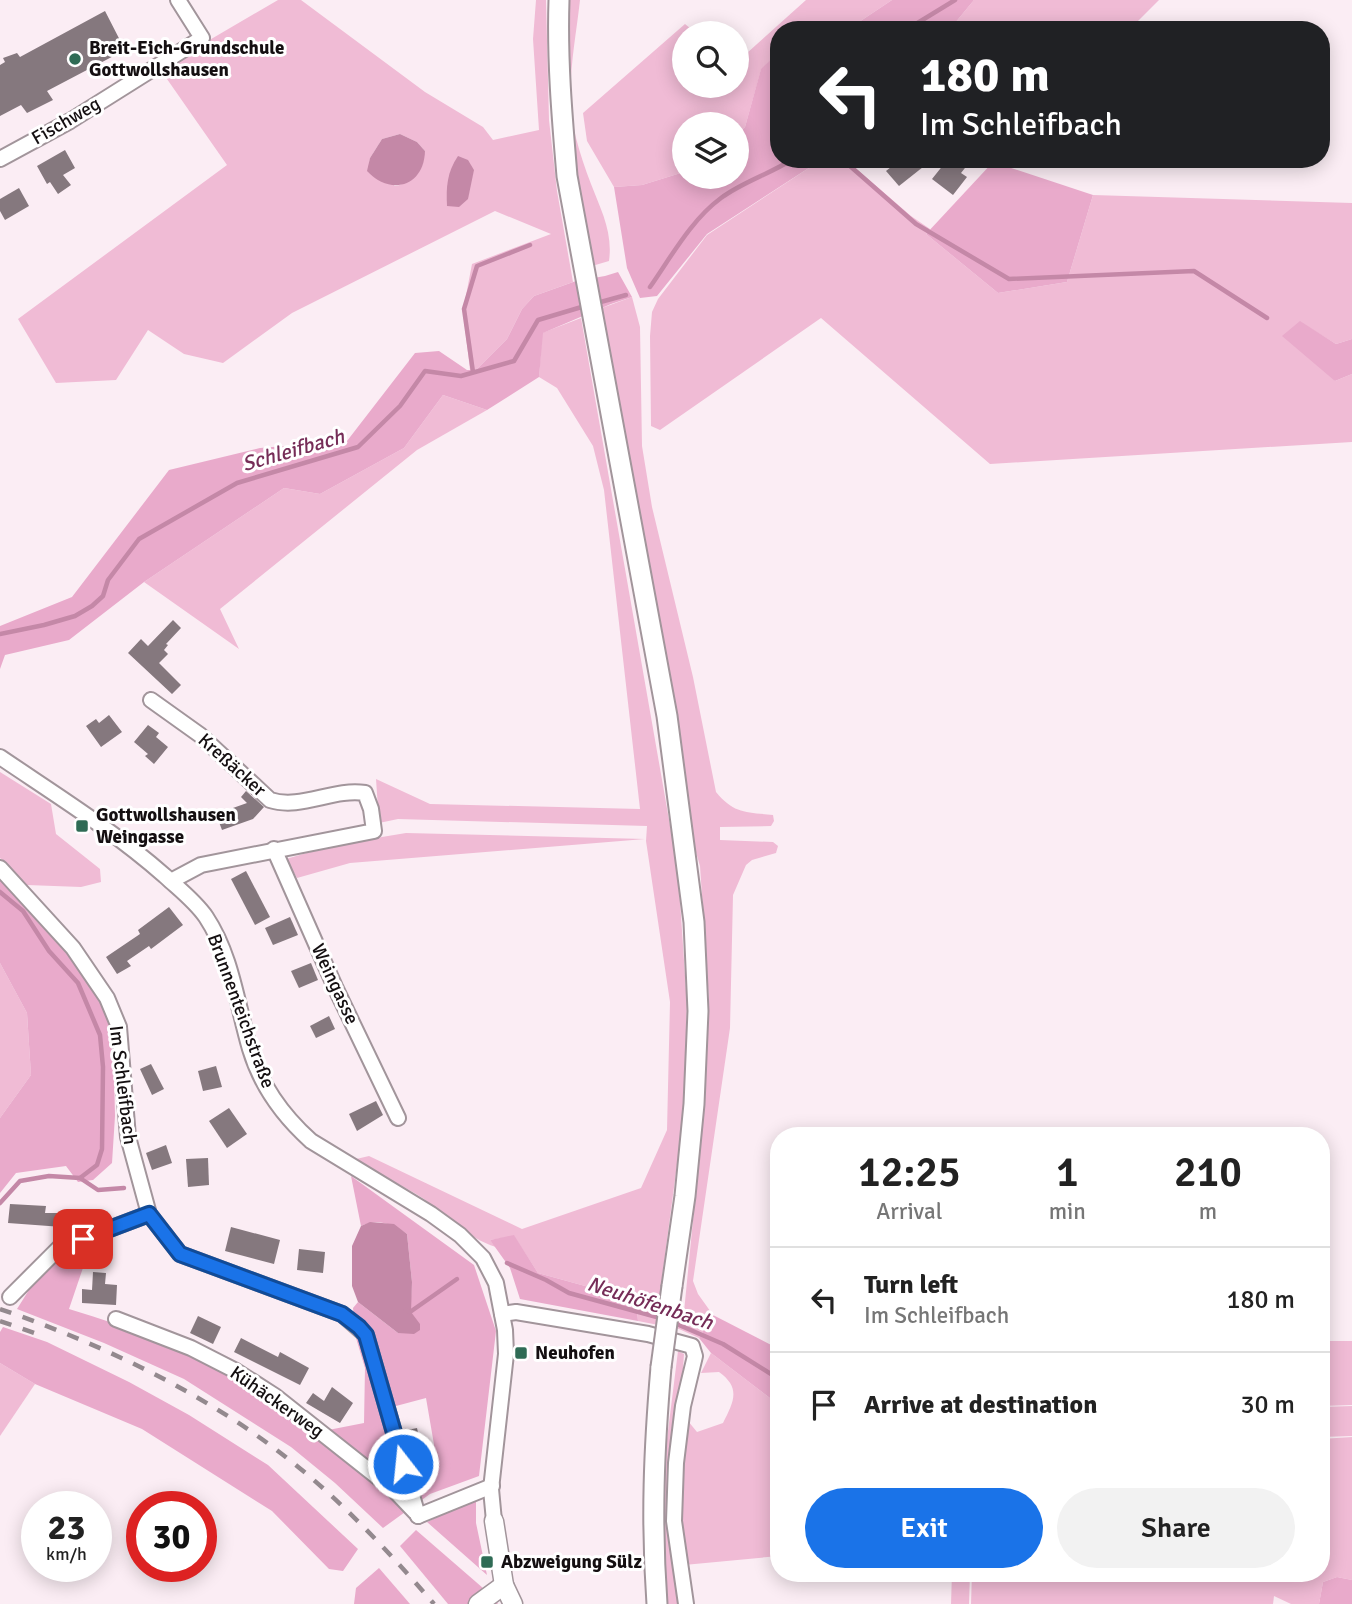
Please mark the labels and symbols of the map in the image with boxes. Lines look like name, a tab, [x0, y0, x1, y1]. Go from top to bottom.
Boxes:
place label: Breit-Eich-Grundschule Gottwollshausen	[89, 36, 285, 82]
marker: Breit-Eich-Grundschule Gottwollshausen	[67, 51, 83, 67]
street label: Fischweg	[27, 92, 105, 150]
water label: Schleifbach	[239, 423, 348, 477]
street label: Kreßäcker	[193, 728, 271, 802]
place label: Gottwollshausen Weingasse	[96, 803, 236, 849]
marker: Gottwollshausen Weingasse	[74, 818, 90, 834]
street label: Brunnenteichstraße	[202, 931, 280, 1091]
street label: Weingasse	[306, 940, 364, 1028]
street label: Im Schleifbach	[104, 1024, 142, 1146]
pin	[53, 1209, 113, 1269]
water label: Neuhöfenbach	[584, 1271, 716, 1336]
place label: Neuhofen	[535, 1341, 615, 1365]
marker: Neuhofen	[513, 1345, 529, 1361]
street label: Kühäckerweg	[225, 1361, 329, 1443]
position arrow	[366, 1427, 440, 1501]
speed limit sign: 30	[126, 1491, 217, 1582]
place label: Abzweigung Sülz	[501, 1550, 643, 1574]
marker: Abzweigung Sülz	[479, 1554, 495, 1570]

